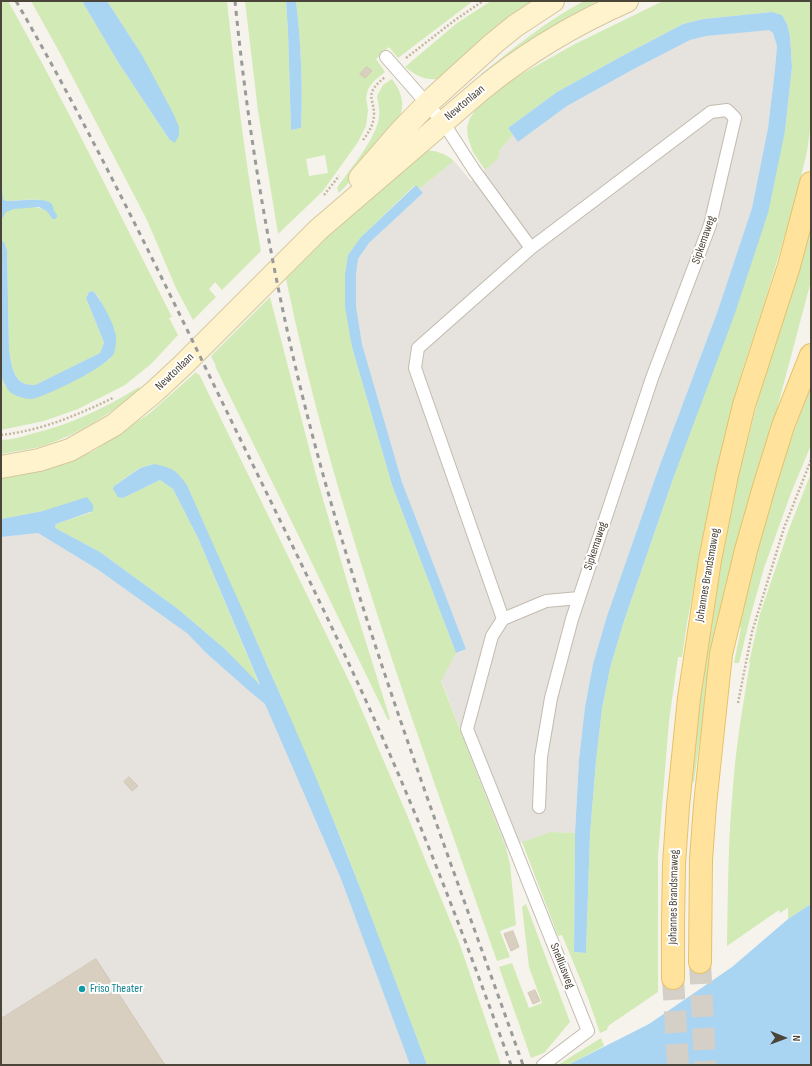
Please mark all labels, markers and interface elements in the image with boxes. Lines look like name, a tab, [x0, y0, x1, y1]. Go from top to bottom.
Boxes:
street label: Newtonlaan	[442, 82, 488, 124]
street label: Sipkemaweg	[689, 214, 719, 266]
street label: Newtonlaan	[153, 350, 197, 394]
street label: Sipkemaweg	[581, 520, 611, 572]
street label: Johannes Brandsmaweg	[693, 527, 723, 623]
street label: Johannes Brandsmaweg	[666, 850, 682, 944]
street label: Snelliusweg	[546, 941, 578, 991]
place label: Friso Theater	[90, 982, 143, 996]
marker: Friso Theater	[77, 984, 87, 994]
north arrow	[764, 1018, 804, 1058]
text: N	[790, 1035, 803, 1041]

